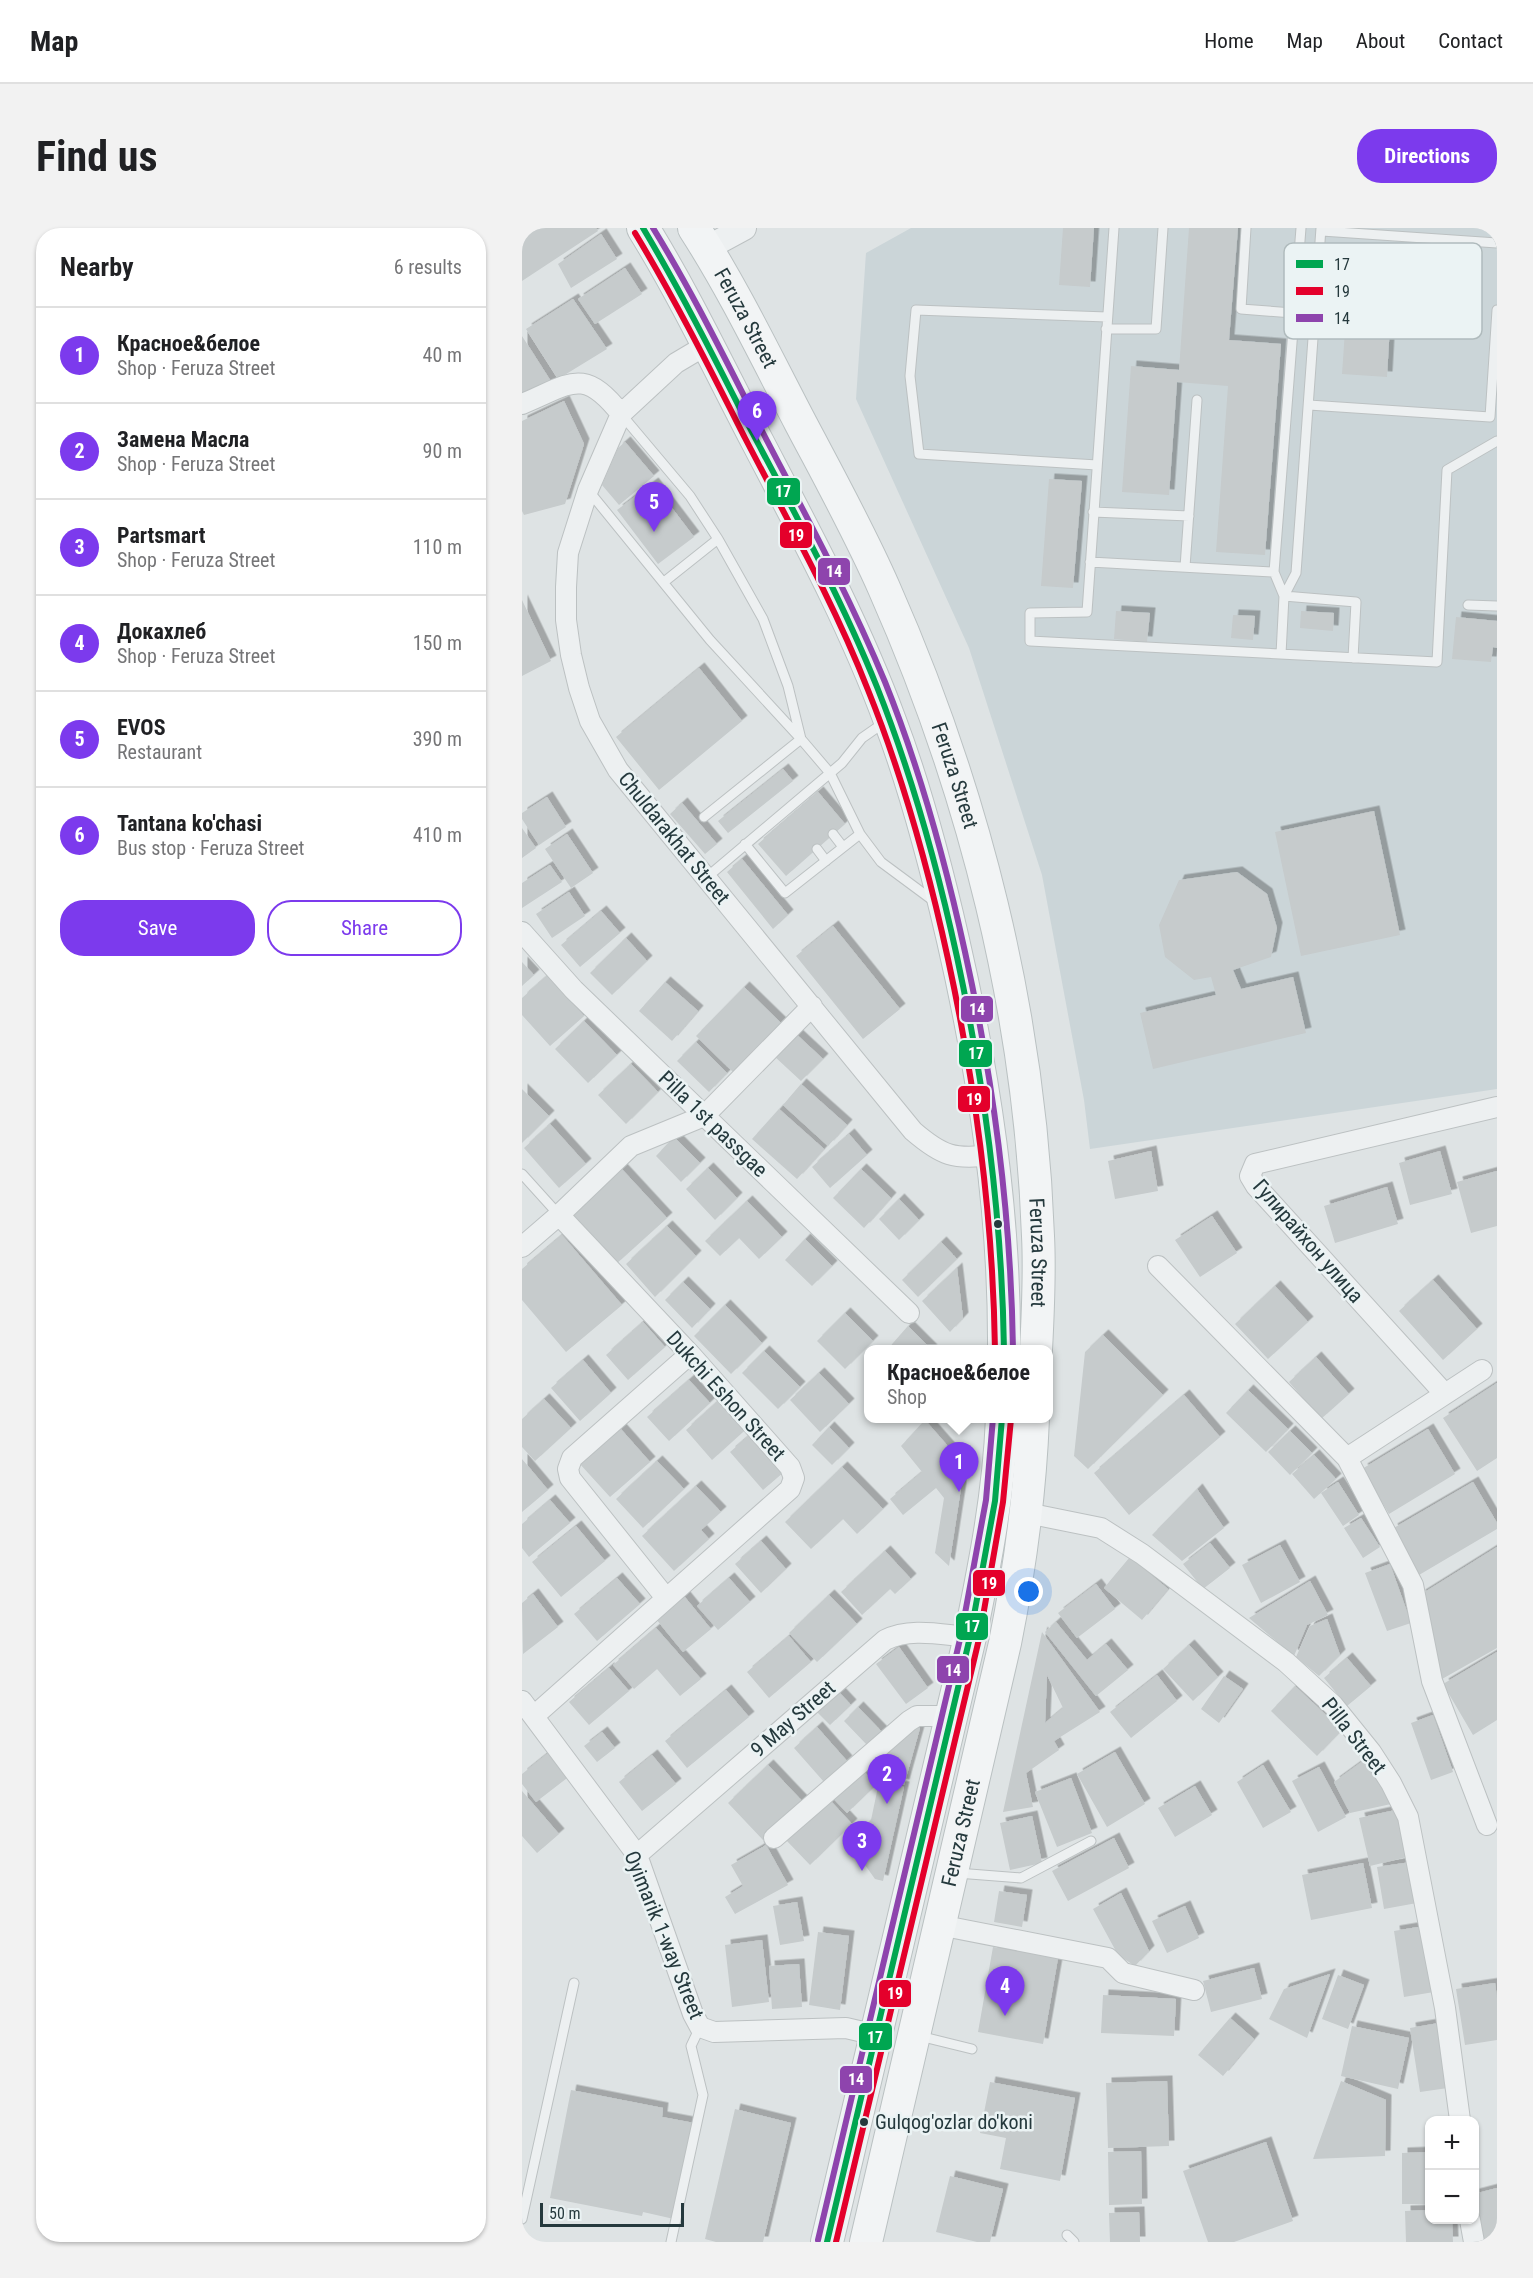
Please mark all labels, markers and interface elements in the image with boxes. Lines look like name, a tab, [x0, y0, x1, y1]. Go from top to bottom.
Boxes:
text: Map	[30, 25, 78, 58]
text: Home	[1204, 29, 1254, 53]
text: Map	[1287, 29, 1323, 53]
text: About	[1356, 29, 1405, 53]
text: Contact	[1438, 29, 1503, 53]
button: Directions	[1357, 129, 1497, 183]
text: Find us	[36, 132, 157, 181]
legend	[1284, 243, 1482, 339]
text: Nearby	[60, 252, 134, 282]
text: 6 results	[394, 255, 462, 279]
text: 17	[1334, 255, 1350, 274]
street label: Feruza Street	[709, 264, 782, 372]
text: 19	[1334, 282, 1350, 301]
text: 14	[1334, 309, 1350, 328]
text: Красное&белое	[117, 331, 260, 356]
text: 1	[74, 343, 85, 367]
text: 40 m	[423, 343, 462, 367]
text: Shop · Feruza Street	[117, 356, 275, 380]
pin: 6	[738, 392, 776, 441]
text: Замена Масла	[117, 427, 249, 452]
text: 2	[74, 439, 85, 463]
text: 90 m	[423, 439, 462, 463]
text: Shop · Feruza Street	[117, 452, 275, 476]
line badge: 17	[766, 477, 801, 506]
pin: 5	[634, 482, 674, 532]
text: 17	[775, 482, 791, 501]
line badge: 19	[779, 521, 813, 549]
text: Partsmart	[117, 523, 206, 548]
text: 19	[788, 526, 804, 545]
text: 3	[74, 535, 85, 559]
text: 110 m	[413, 535, 462, 559]
text: Shop · Feruza Street	[117, 548, 275, 572]
line badge: 14	[817, 557, 851, 586]
text: 14	[826, 562, 842, 581]
text: Докахлеб	[117, 619, 206, 644]
text: 4	[74, 631, 85, 655]
text: 150 m	[413, 631, 462, 655]
text: Shop · Feruza Street	[117, 644, 275, 668]
text: EVOS	[117, 715, 166, 740]
street label: Feruza Street	[927, 720, 983, 831]
text: 5	[74, 727, 85, 751]
text: 390 m	[413, 727, 462, 751]
text: Restaurant	[117, 740, 202, 764]
street label: Chuldarakhat Street	[613, 767, 735, 909]
text: Tantana ko'chasi	[117, 811, 262, 836]
text: 6	[74, 823, 85, 847]
text: 410 m	[413, 823, 462, 847]
text: Bus stop · Feruza Street	[117, 836, 304, 860]
button: Save	[60, 900, 255, 956]
button: Share	[267, 900, 462, 956]
line badge: 14	[960, 995, 994, 1023]
text: 14	[969, 1000, 985, 1019]
line badge: 17	[958, 1039, 993, 1068]
text: 17	[968, 1044, 984, 1063]
street label: Pilla 1st passgae	[654, 1066, 772, 1182]
line badge: 19	[957, 1085, 991, 1113]
text: 19	[966, 1090, 982, 1109]
street label: Гулирайхон улица	[1248, 1174, 1368, 1308]
street label: Feruza Street	[1024, 1197, 1051, 1308]
unlabelled marker	[992, 1218, 1004, 1230]
street label: Dukchi Eshon Street	[662, 1326, 790, 1466]
popup	[864, 1345, 1053, 1423]
text: Красное&белое	[887, 1360, 1030, 1385]
text: Shop	[887, 1385, 927, 1409]
pin: 1	[940, 1442, 978, 1492]
line badge: 19	[972, 1569, 1006, 1597]
text: 19	[981, 1574, 997, 1593]
your location	[1014, 1577, 1043, 1606]
line badge: 17	[955, 1612, 989, 1641]
text: 17	[964, 1617, 980, 1636]
line badge: 14	[936, 1655, 970, 1684]
text: 14	[945, 1661, 961, 1680]
street label: 9 May Street	[746, 1676, 840, 1762]
street label: Pilla Street	[1317, 1693, 1391, 1779]
pin: 2	[868, 1754, 907, 1804]
street label: Feruza Street	[937, 1777, 985, 1889]
pin: 3	[842, 1822, 882, 1871]
street label: Oyimarik 1-way Street	[619, 1847, 709, 2023]
pin: 4	[986, 1966, 1024, 2016]
line badge: 19	[878, 1979, 912, 2008]
text: 19	[887, 1984, 903, 2003]
line badge: 17	[858, 2022, 893, 2051]
text: 17	[867, 2028, 883, 2047]
line badge: 14	[839, 2065, 873, 2094]
text: 14	[848, 2070, 864, 2089]
place label: Gulqog'ozlar do'koni	[875, 2110, 1033, 2134]
marker: Gulqog'ozlar do'koni	[858, 2116, 870, 2128]
map controls	[1425, 2116, 1479, 2224]
button: +	[1425, 2116, 1479, 2170]
button: −	[1425, 2170, 1479, 2224]
scale bar	[540, 2200, 684, 2228]
text: 50 m	[549, 2204, 581, 2223]

